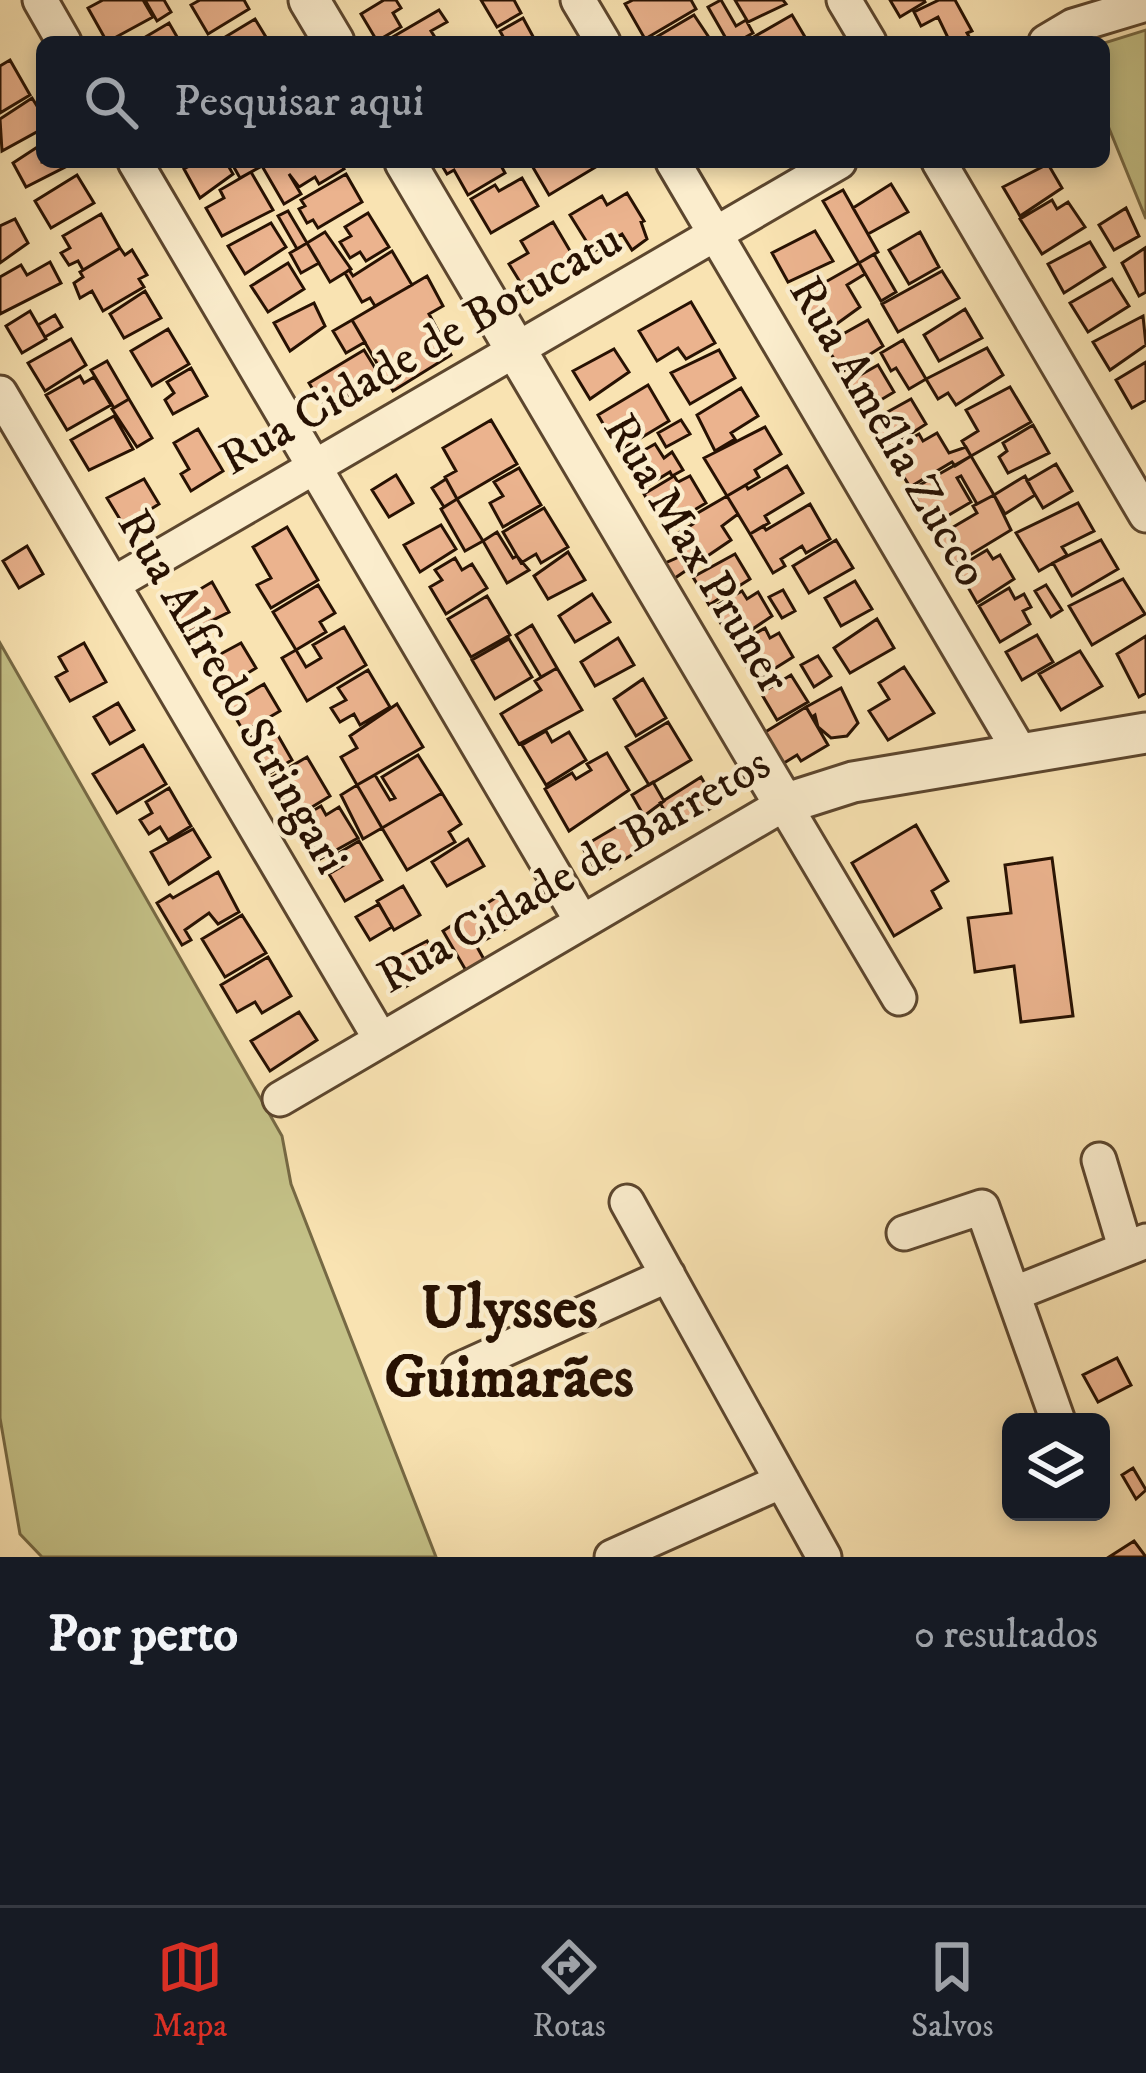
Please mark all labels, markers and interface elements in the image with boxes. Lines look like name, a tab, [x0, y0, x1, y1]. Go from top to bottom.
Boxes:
search box	[36, 36, 1110, 168]
icon: search	[78, 69, 144, 135]
text: Pesquisar aqui	[174, 74, 424, 130]
street label: Rua Cidade de Botucatu	[209, 210, 633, 490]
street label: Rua Amélia Zucco	[775, 266, 1001, 598]
street label: Rua Max Pruner	[589, 403, 803, 705]
street label: Rua Alfredo Stringari	[103, 499, 361, 885]
street label: Rua Cidade de Barretos	[367, 734, 781, 1008]
district label: Ulysses Guimarães	[384, 1272, 634, 1416]
map controls	[1002, 1413, 1110, 1521]
button: layers	[1002, 1413, 1110, 1521]
text: Por perto	[48, 1603, 238, 1667]
text: 0 resultados	[914, 1611, 1098, 1660]
tab: Mapa	[153, 1934, 227, 2047]
tab: Rotas	[532, 1934, 606, 2047]
tab: Salvos	[911, 1934, 993, 2047]

